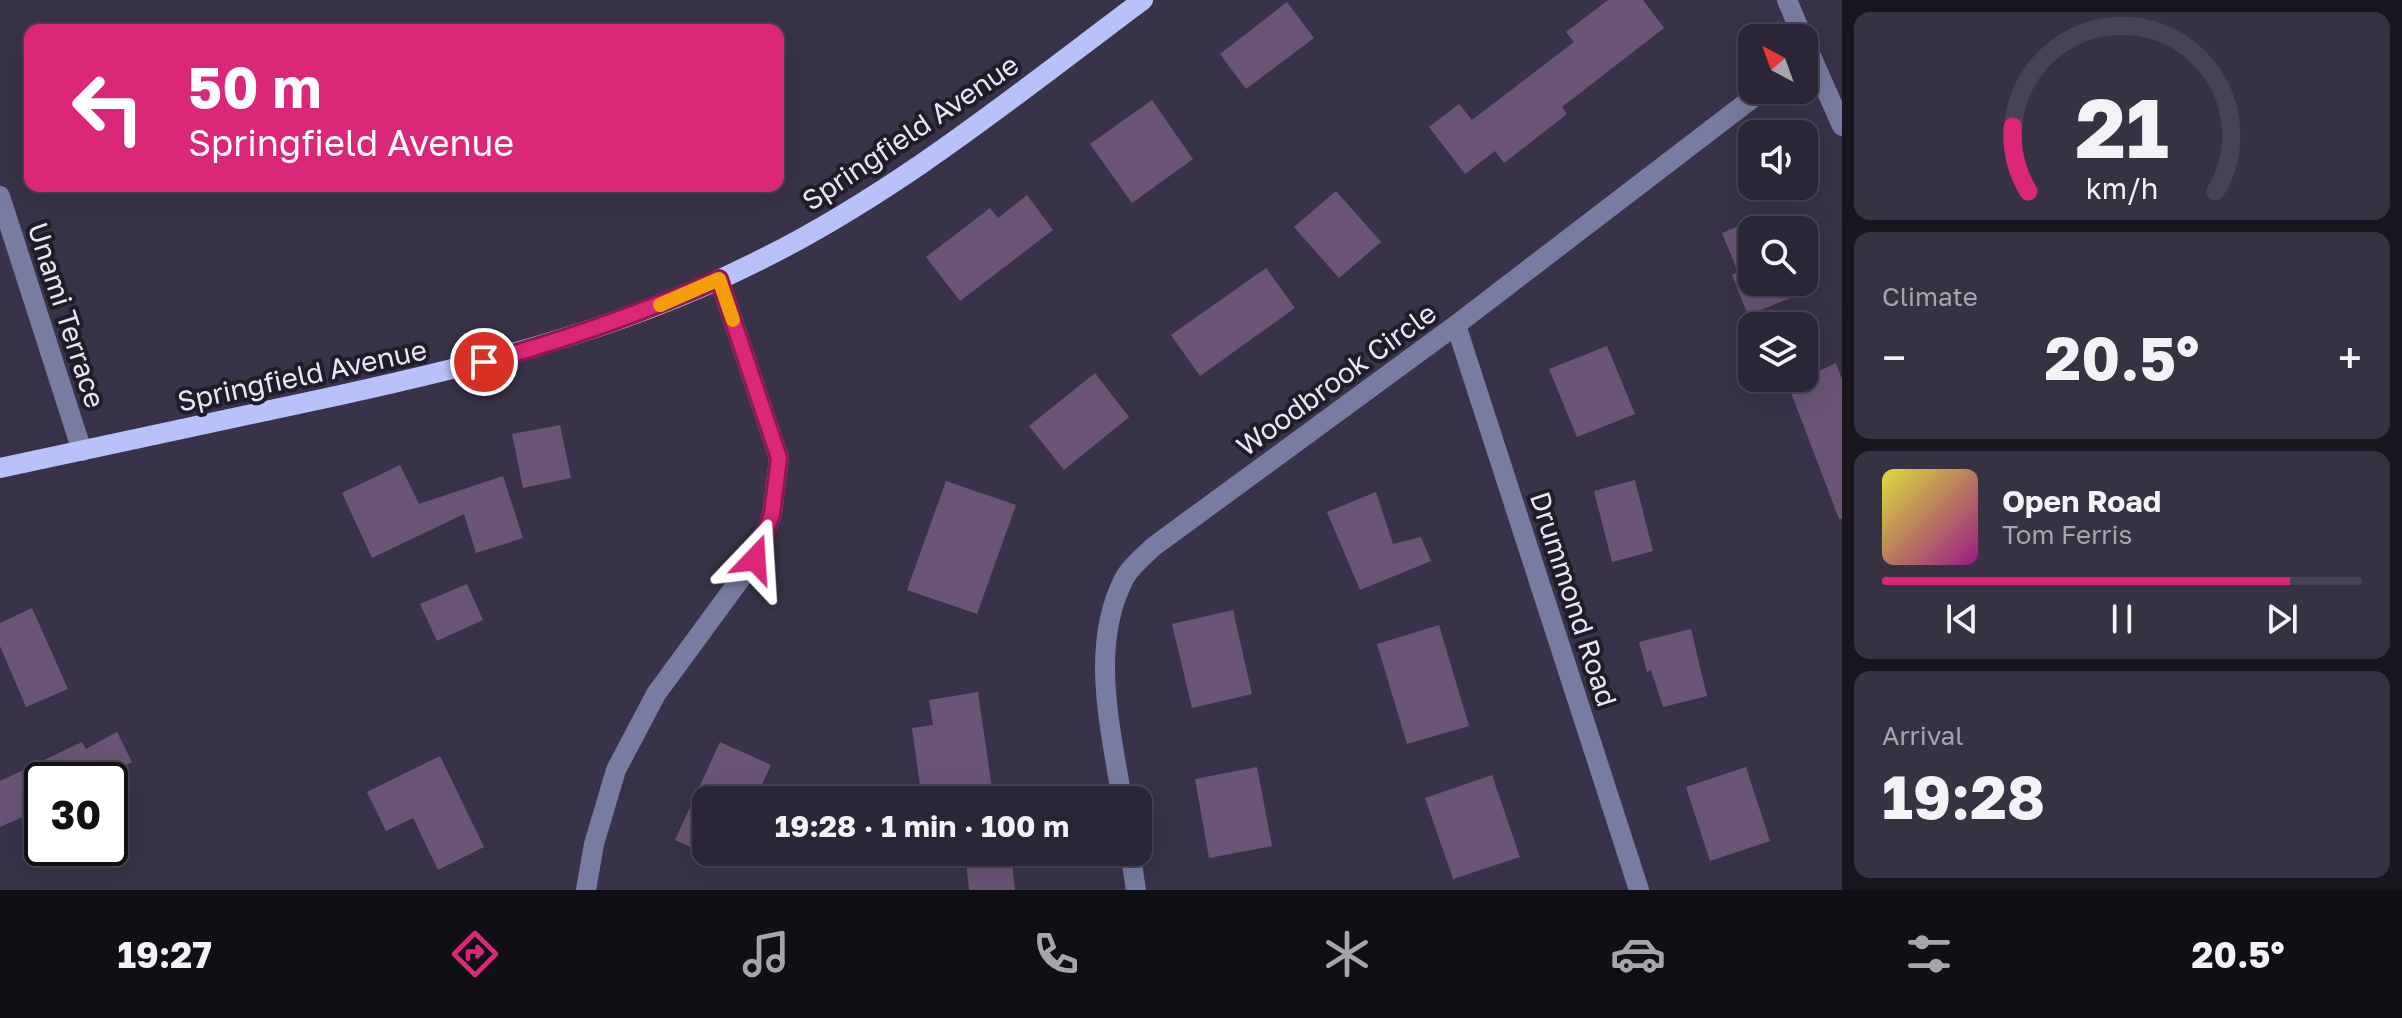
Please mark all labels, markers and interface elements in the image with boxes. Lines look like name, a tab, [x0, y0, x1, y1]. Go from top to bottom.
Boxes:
north arrow	[1738, 24, 1818, 104]
map controls	[1738, 24, 1818, 392]
street label: Springfield Avenue	[796, 47, 1024, 217]
text: 50 m	[188, 53, 322, 120]
icon: left	[56, 56, 160, 160]
text: 21	[2075, 76, 2169, 176]
button: sound	[1738, 120, 1818, 200]
text: Springfield Avenue	[188, 121, 514, 164]
text: km/h	[2086, 171, 2158, 205]
button: search	[1738, 216, 1818, 296]
street label: Unami Terrace	[22, 218, 112, 412]
text: Climate	[1882, 281, 1978, 312]
street label: Woodbrook Circle	[1230, 296, 1442, 462]
button: layers	[1738, 312, 1818, 392]
text: 20.5°	[2045, 321, 2199, 393]
pin	[450, 328, 518, 396]
text: −	[1882, 331, 1906, 384]
text: +	[2338, 331, 2362, 384]
street label: Springfield Avenue	[174, 332, 430, 418]
icon: arrive	[462, 340, 506, 384]
text: Open Road	[2002, 483, 2161, 519]
street label: Drummond Road	[1524, 487, 1624, 711]
position arrow	[713, 517, 797, 601]
text: Tom Ferris	[2002, 519, 2132, 550]
icon: previous	[1940, 597, 1984, 641]
icon: pause	[2100, 597, 2144, 641]
icon: next	[2260, 597, 2304, 641]
text: Arrival	[1882, 720, 1963, 751]
text: 19:28	[1882, 760, 2045, 832]
speed limit sign: 30	[24, 762, 128, 866]
text: 19:28 · 1 min · 100 m	[775, 808, 1069, 844]
icon: directions	[447, 926, 503, 982]
icon: music	[738, 926, 794, 982]
icon: phone	[1028, 926, 1084, 982]
icon: climate	[1319, 926, 1375, 982]
icon: car	[1610, 926, 1666, 982]
icon: filters	[1901, 926, 1957, 982]
text: 19:27	[117, 933, 212, 976]
text: 20.5°	[2192, 933, 2285, 976]

